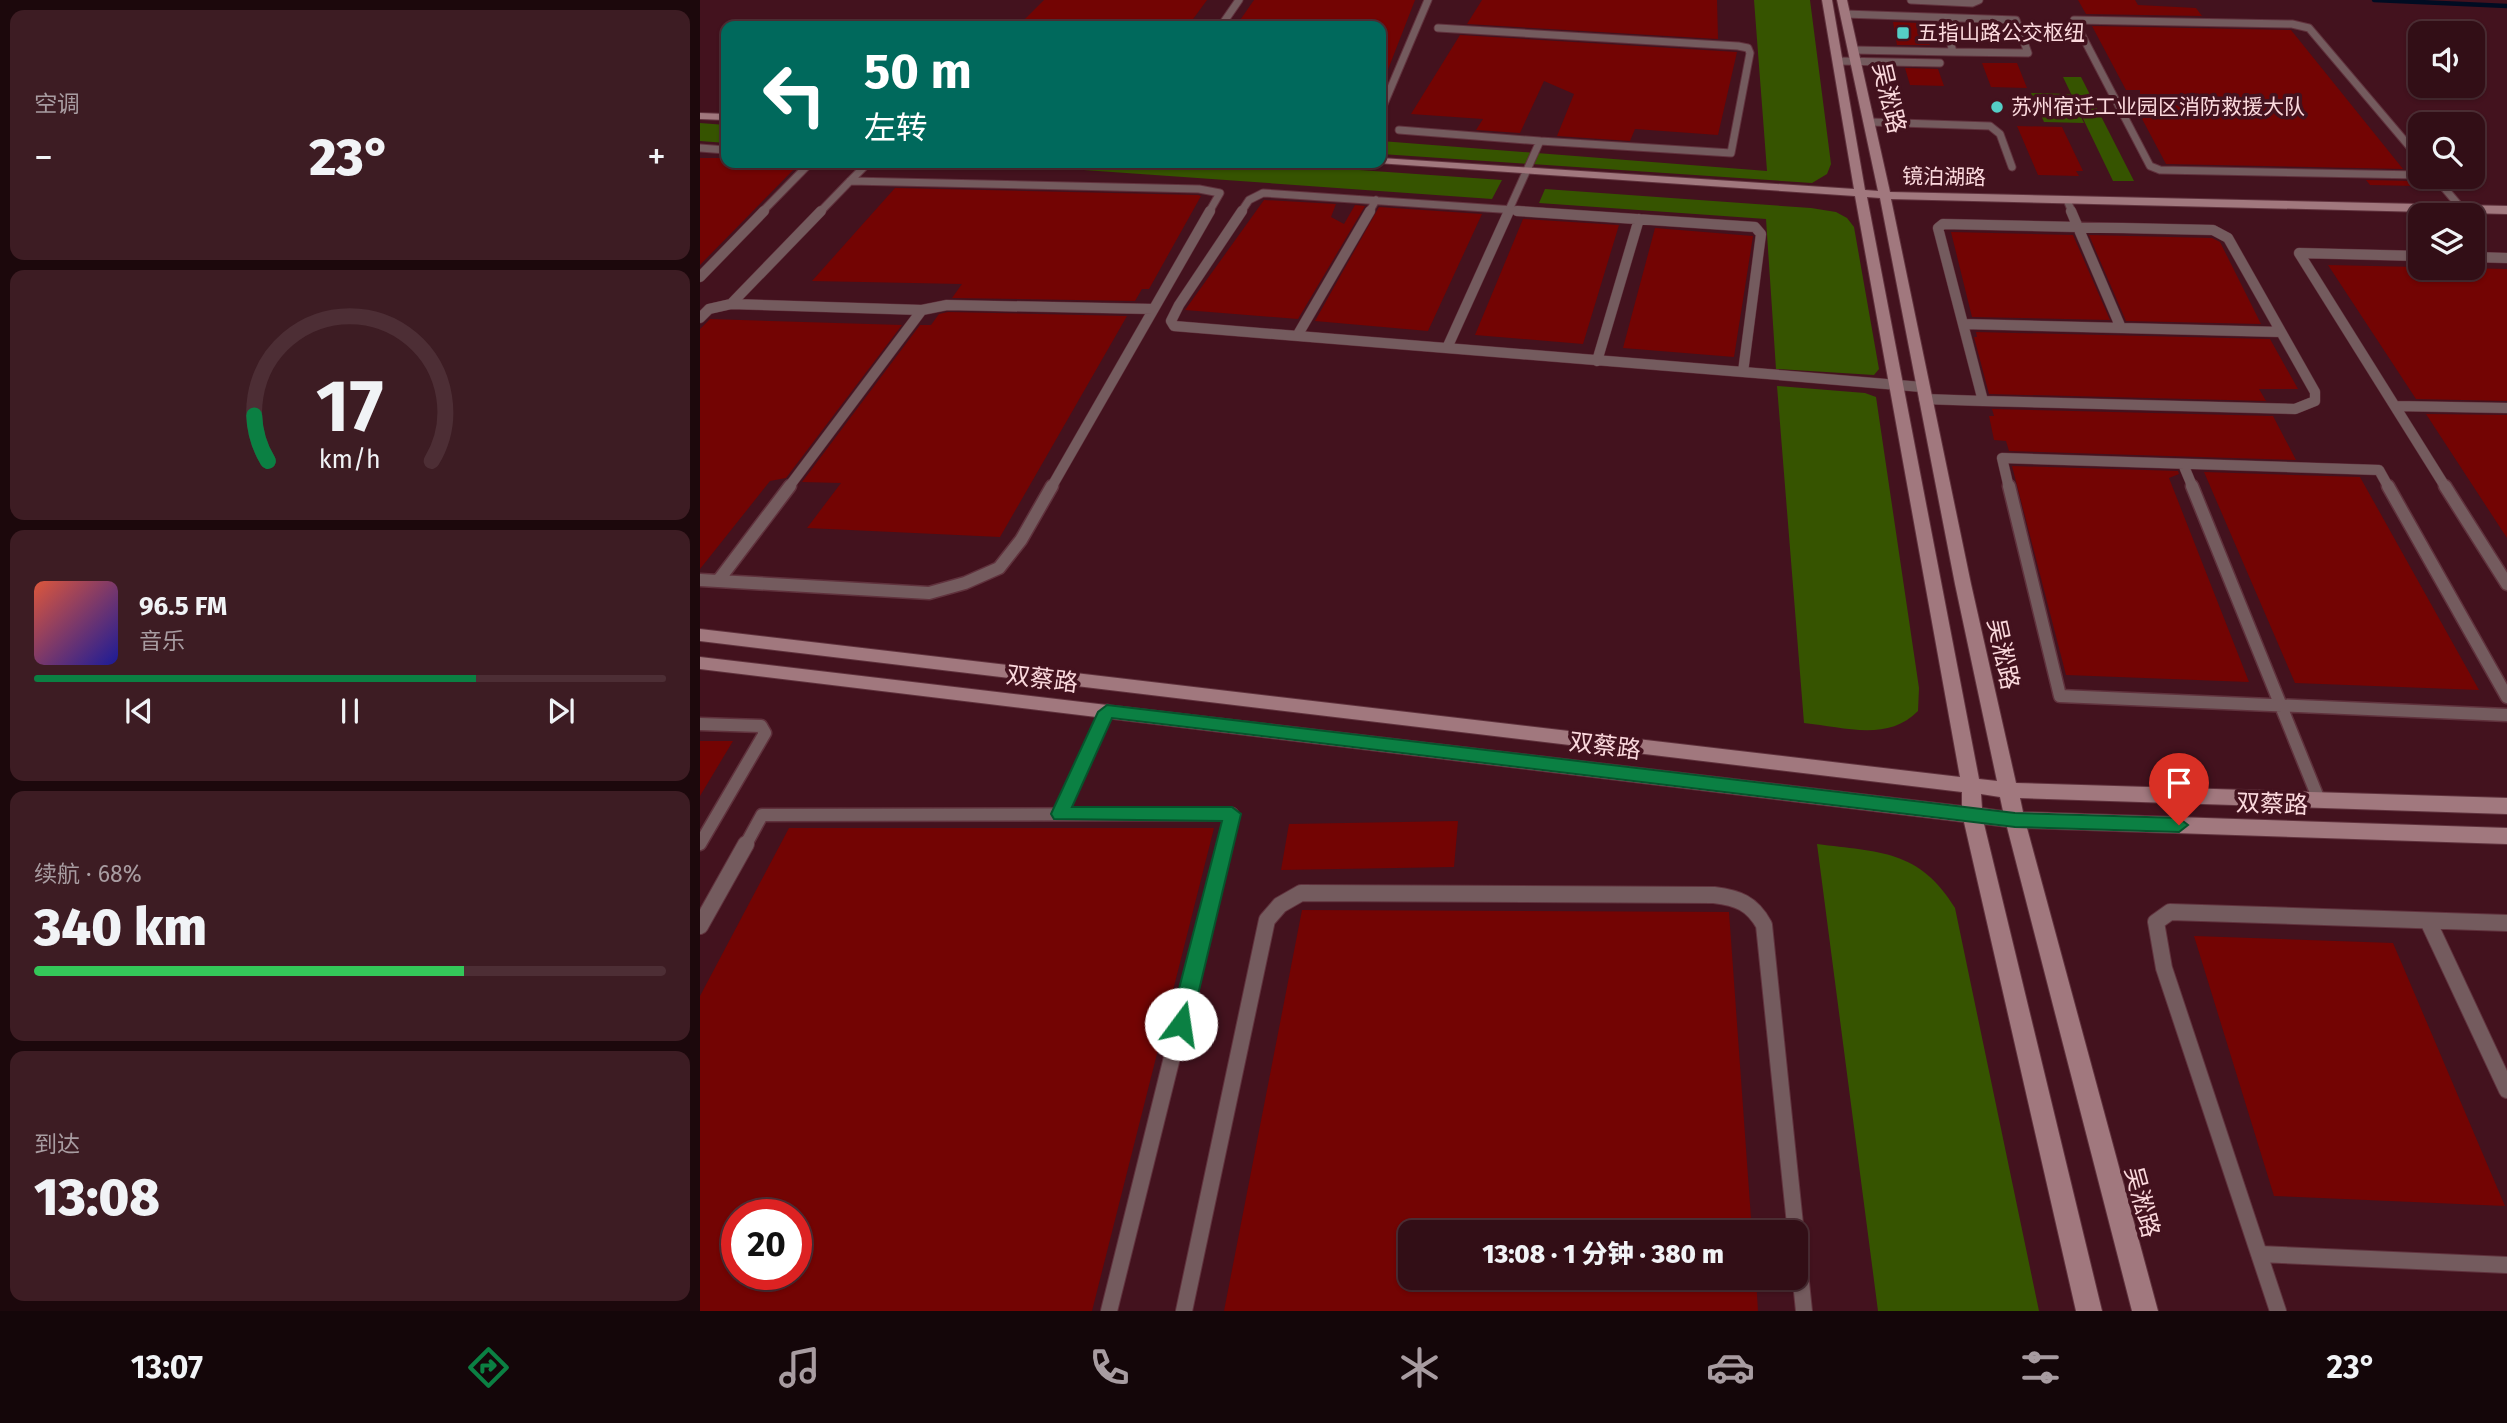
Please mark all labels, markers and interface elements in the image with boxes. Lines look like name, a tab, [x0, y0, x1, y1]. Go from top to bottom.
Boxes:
place label: 五指山路公交枢纽	[1917, 20, 2085, 46]
map controls	[2408, 21, 2485, 280]
button: sound	[2408, 21, 2485, 98]
marker: 五指山路公交枢纽	[1895, 25, 1911, 41]
text: 50 m	[864, 42, 972, 101]
icon: left	[749, 49, 840, 140]
street label: 吴淞路	[1867, 60, 1911, 136]
text: 空调	[34, 90, 80, 118]
place label: 苏州宿迁工业园区消防救援大队	[2011, 94, 2305, 120]
marker: 苏州宿迁工业园区消防救援大队	[1989, 99, 2005, 115]
text: 左转	[864, 109, 928, 147]
button: search	[2408, 112, 2485, 189]
text: 23°	[309, 126, 391, 189]
text: −	[34, 134, 53, 180]
text: +	[647, 134, 666, 180]
street label: 镜泊湖路	[1902, 163, 1986, 191]
button: layers	[2408, 203, 2485, 280]
text: 17	[316, 364, 384, 451]
text: km/h	[319, 445, 381, 475]
text: 96.5 FM	[139, 591, 227, 622]
street label: 吴淞路	[1982, 616, 2024, 692]
text: 音乐	[139, 627, 185, 655]
street label: 双蔡路	[1005, 661, 1079, 697]
icon: previous	[120, 692, 158, 730]
icon: pause	[331, 692, 369, 730]
icon: next	[542, 692, 580, 730]
street label: 双蔡路	[1568, 728, 1642, 764]
pin	[2149, 753, 2209, 825]
icon: arrive	[2160, 764, 2198, 802]
street label: 双蔡路	[2236, 789, 2308, 819]
text: 续航 · 68%	[34, 860, 142, 888]
text: 340 km	[34, 896, 207, 959]
position arrow	[1144, 987, 1218, 1061]
text: 到达	[34, 1130, 80, 1158]
street label: 吴淞路	[2119, 1164, 2165, 1240]
text: 13:08	[34, 1166, 160, 1229]
speed limit sign: 20	[721, 1199, 812, 1290]
text: 13:08 · 1 分钟 · 380 m	[1482, 1239, 1724, 1270]
icon: directions	[464, 1343, 513, 1392]
icon: music	[775, 1343, 824, 1392]
icon: phone	[1085, 1343, 1134, 1392]
icon: climate	[1395, 1343, 1444, 1392]
icon: car	[1706, 1343, 1755, 1392]
icon: filters	[2016, 1343, 2065, 1392]
text: 13:07	[131, 1348, 203, 1386]
text: 23°	[2327, 1348, 2376, 1386]

